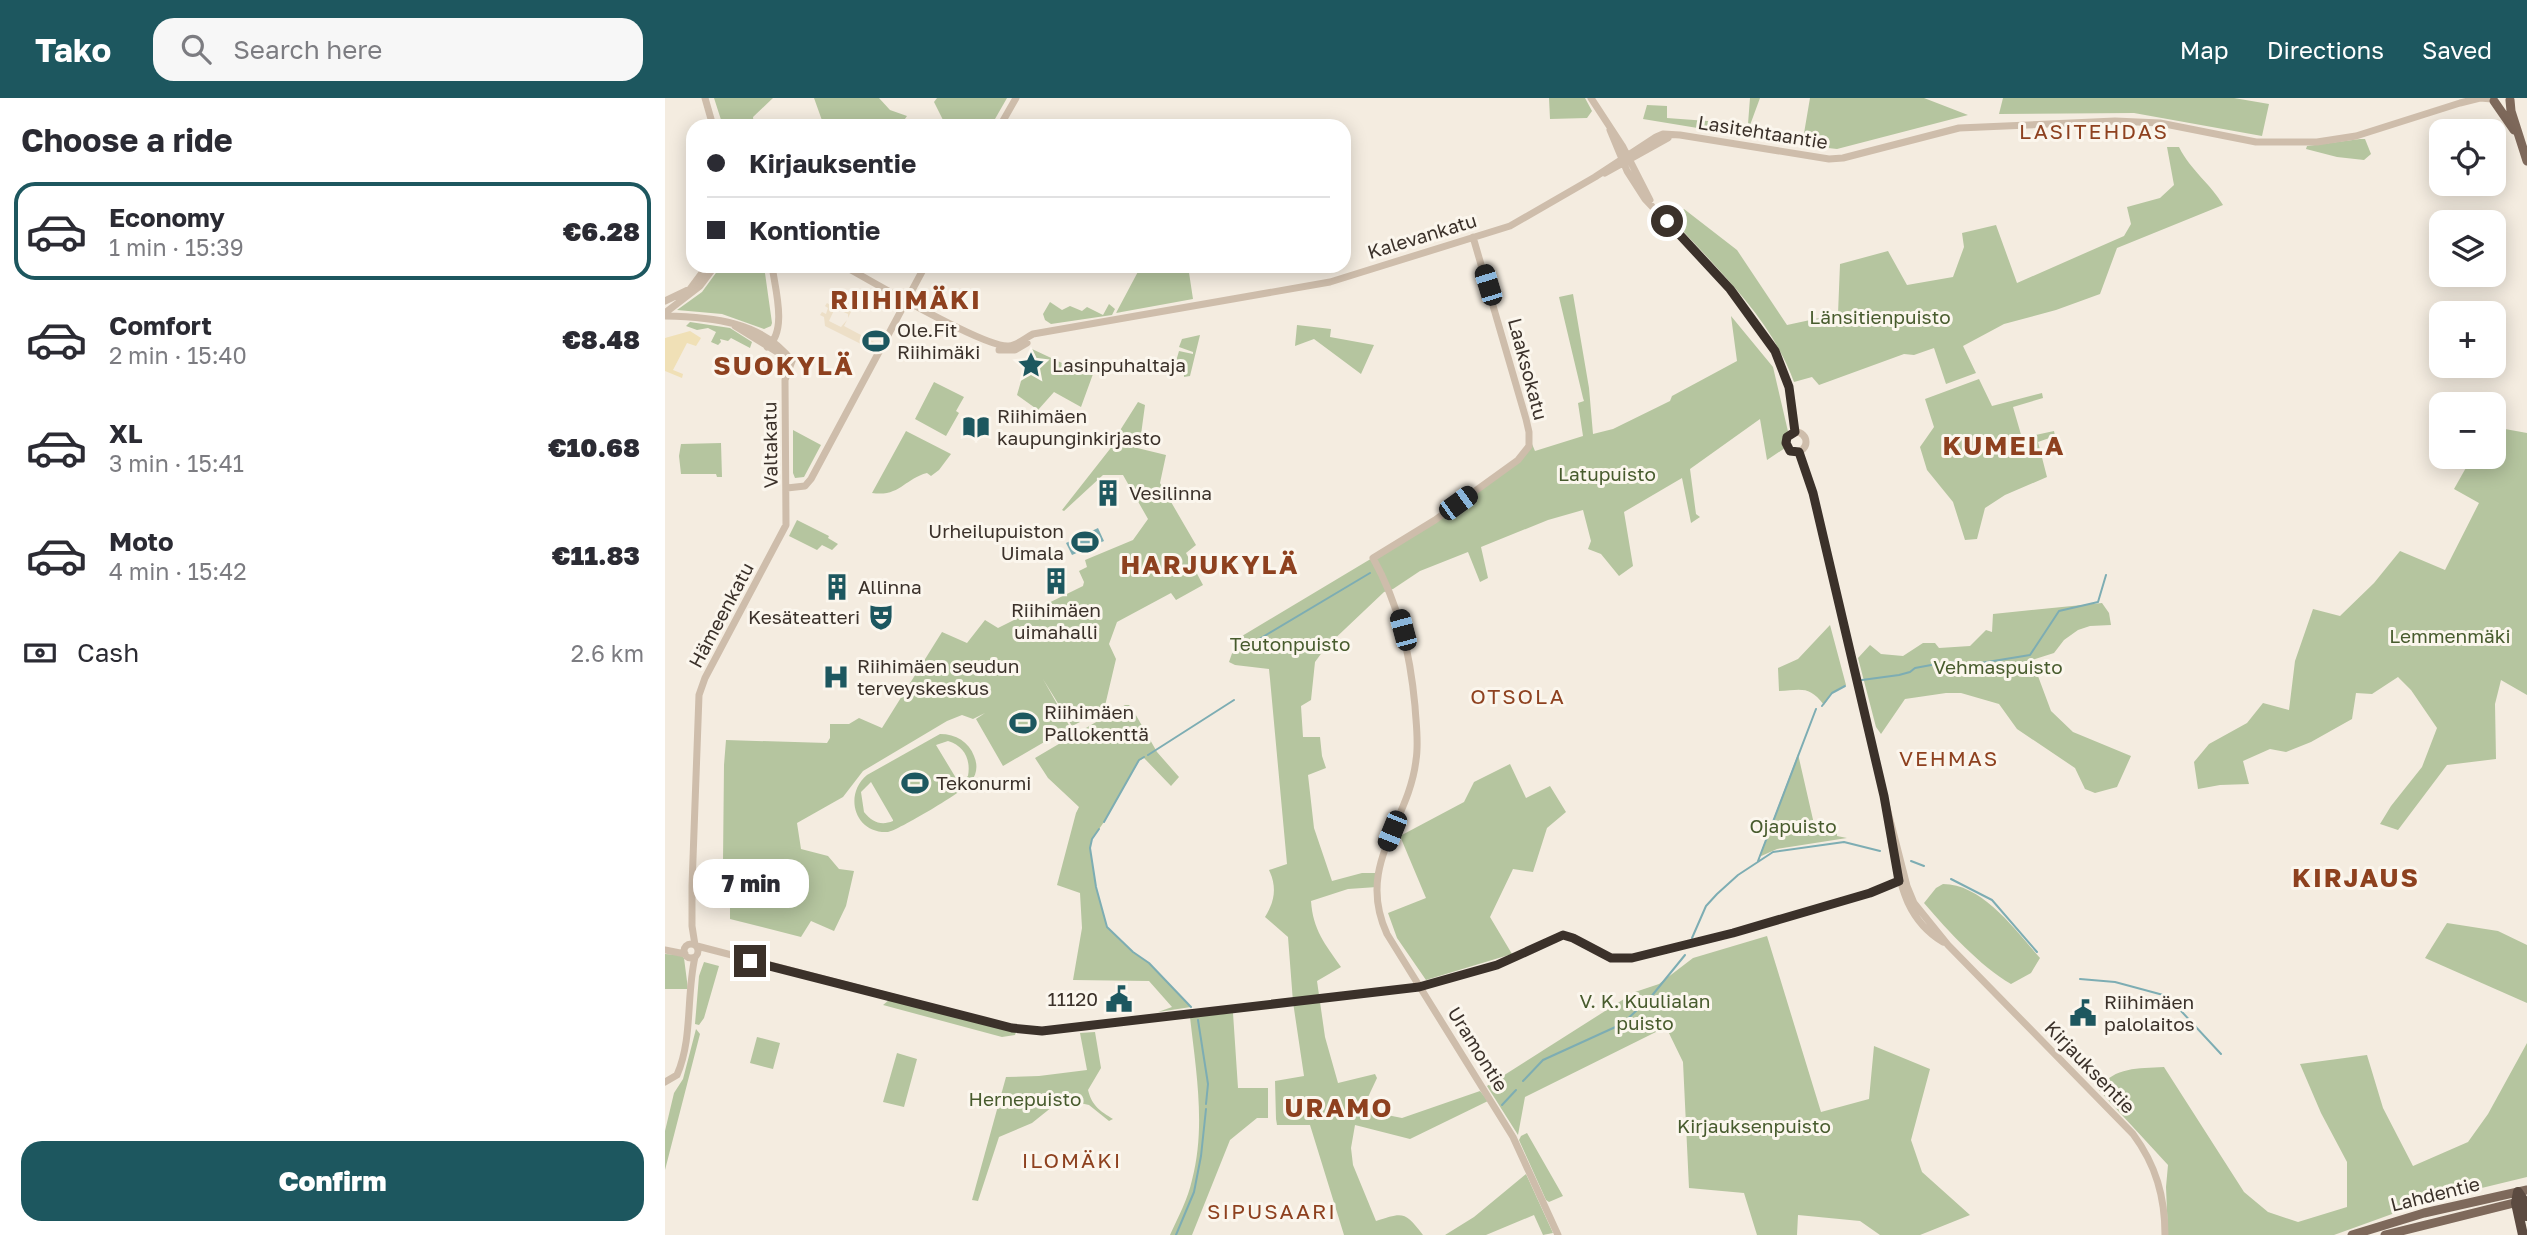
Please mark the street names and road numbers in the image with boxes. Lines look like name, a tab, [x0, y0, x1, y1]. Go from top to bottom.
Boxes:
street label: Lasitehtaantie	[1696, 110, 1830, 153]
street label: Kalevankatu	[1365, 208, 1479, 263]
street label: Laaksokatu	[1504, 315, 1553, 423]
street label: Valtakatu	[757, 402, 782, 488]
street label: Hämeenkatu	[683, 558, 758, 671]
street label: Uramontie	[1443, 1002, 1513, 1095]
street label: Kirjauksentie	[2040, 1016, 2140, 1118]
street label: Lahdentie	[2388, 1171, 2482, 1216]

